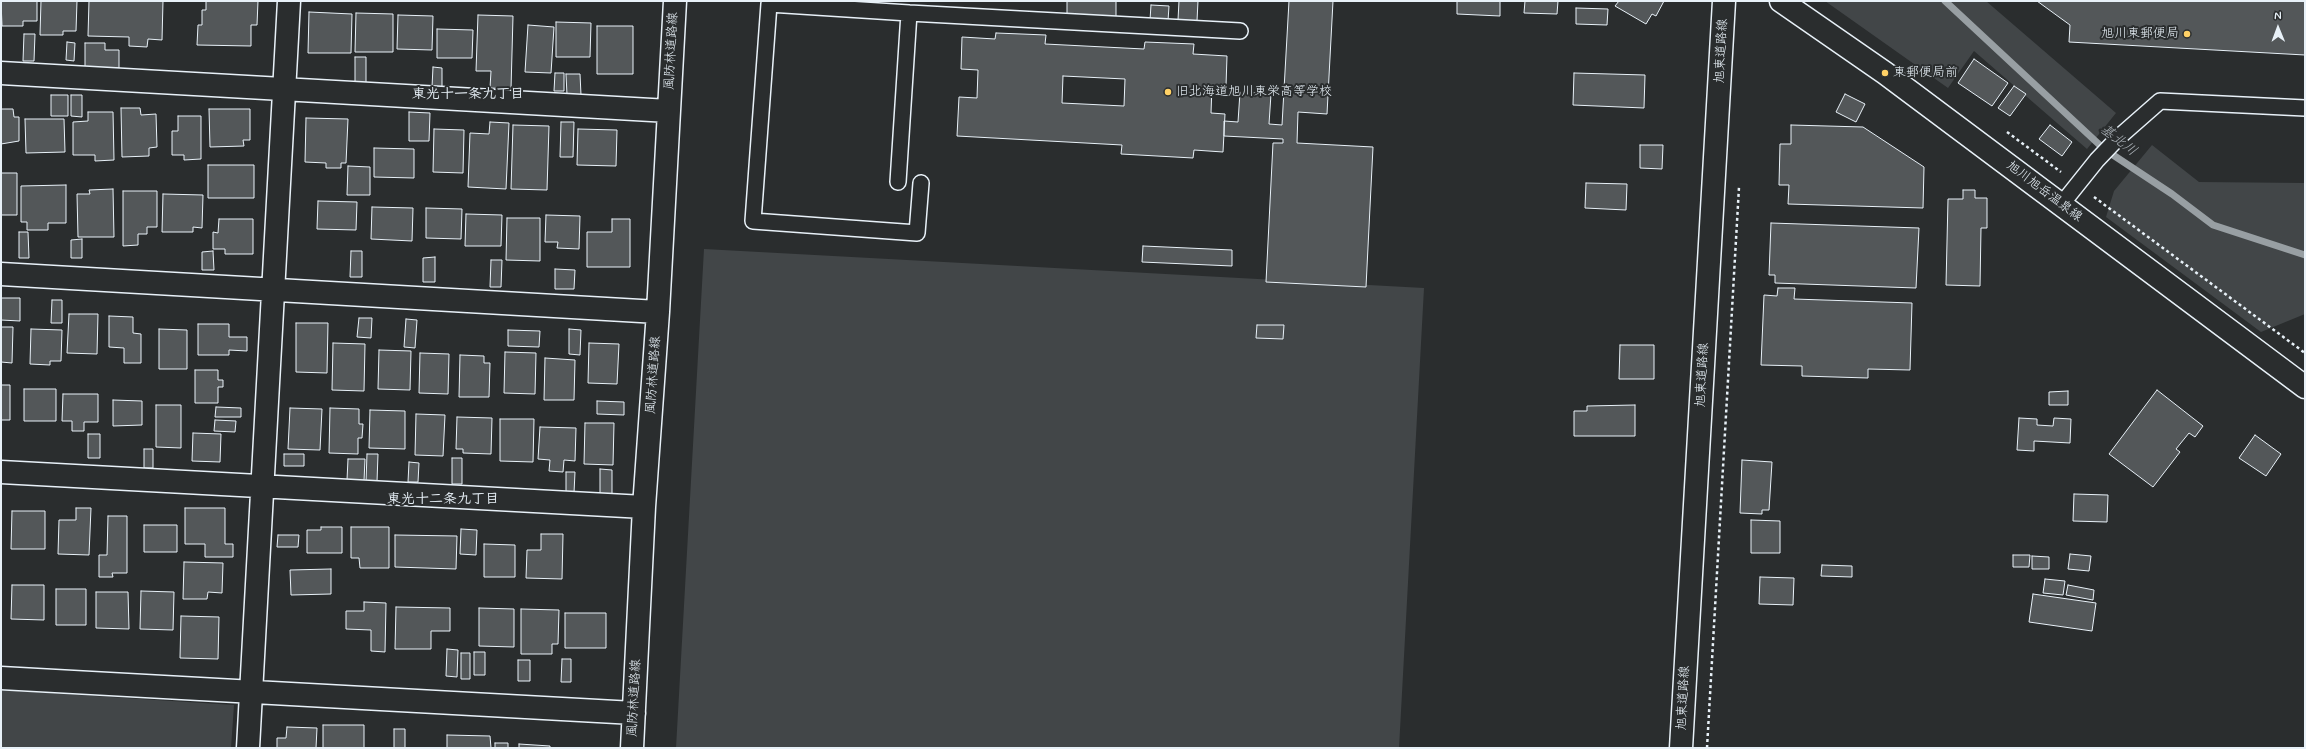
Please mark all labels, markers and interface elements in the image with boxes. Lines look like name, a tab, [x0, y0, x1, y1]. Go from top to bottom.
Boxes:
north arrow	[2258, 8, 2298, 48]
text: N	[2274, 9, 2282, 23]
street label: 風防林道路線	[662, 12, 682, 90]
street label: 旭東道路線	[1713, 18, 1731, 84]
place label: 旭川東郵便局	[2101, 26, 2179, 42]
marker: 旭川東郵便局	[2182, 29, 2192, 39]
place label: 東郵便局前	[1893, 65, 1958, 81]
marker: 東郵便局前	[1880, 68, 1890, 78]
place label: 旧北海道旭川東栄高等学校	[1176, 84, 1332, 100]
district label: 東光十一条九丁目	[412, 87, 524, 103]
marker: 旧北海道旭川東栄高等学校	[1163, 87, 1173, 97]
water label: 基北川	[2096, 121, 2140, 161]
street label: 旭川旭岳温泉線	[2003, 158, 2085, 226]
street label: 風防林道路線	[643, 336, 665, 414]
street label: 旭東道路線	[1694, 342, 1712, 408]
district label: 東光十二条九丁目	[387, 492, 499, 508]
street label: 風防林道路線	[625, 659, 645, 737]
street label: 旭東道路線	[1675, 665, 1693, 731]

